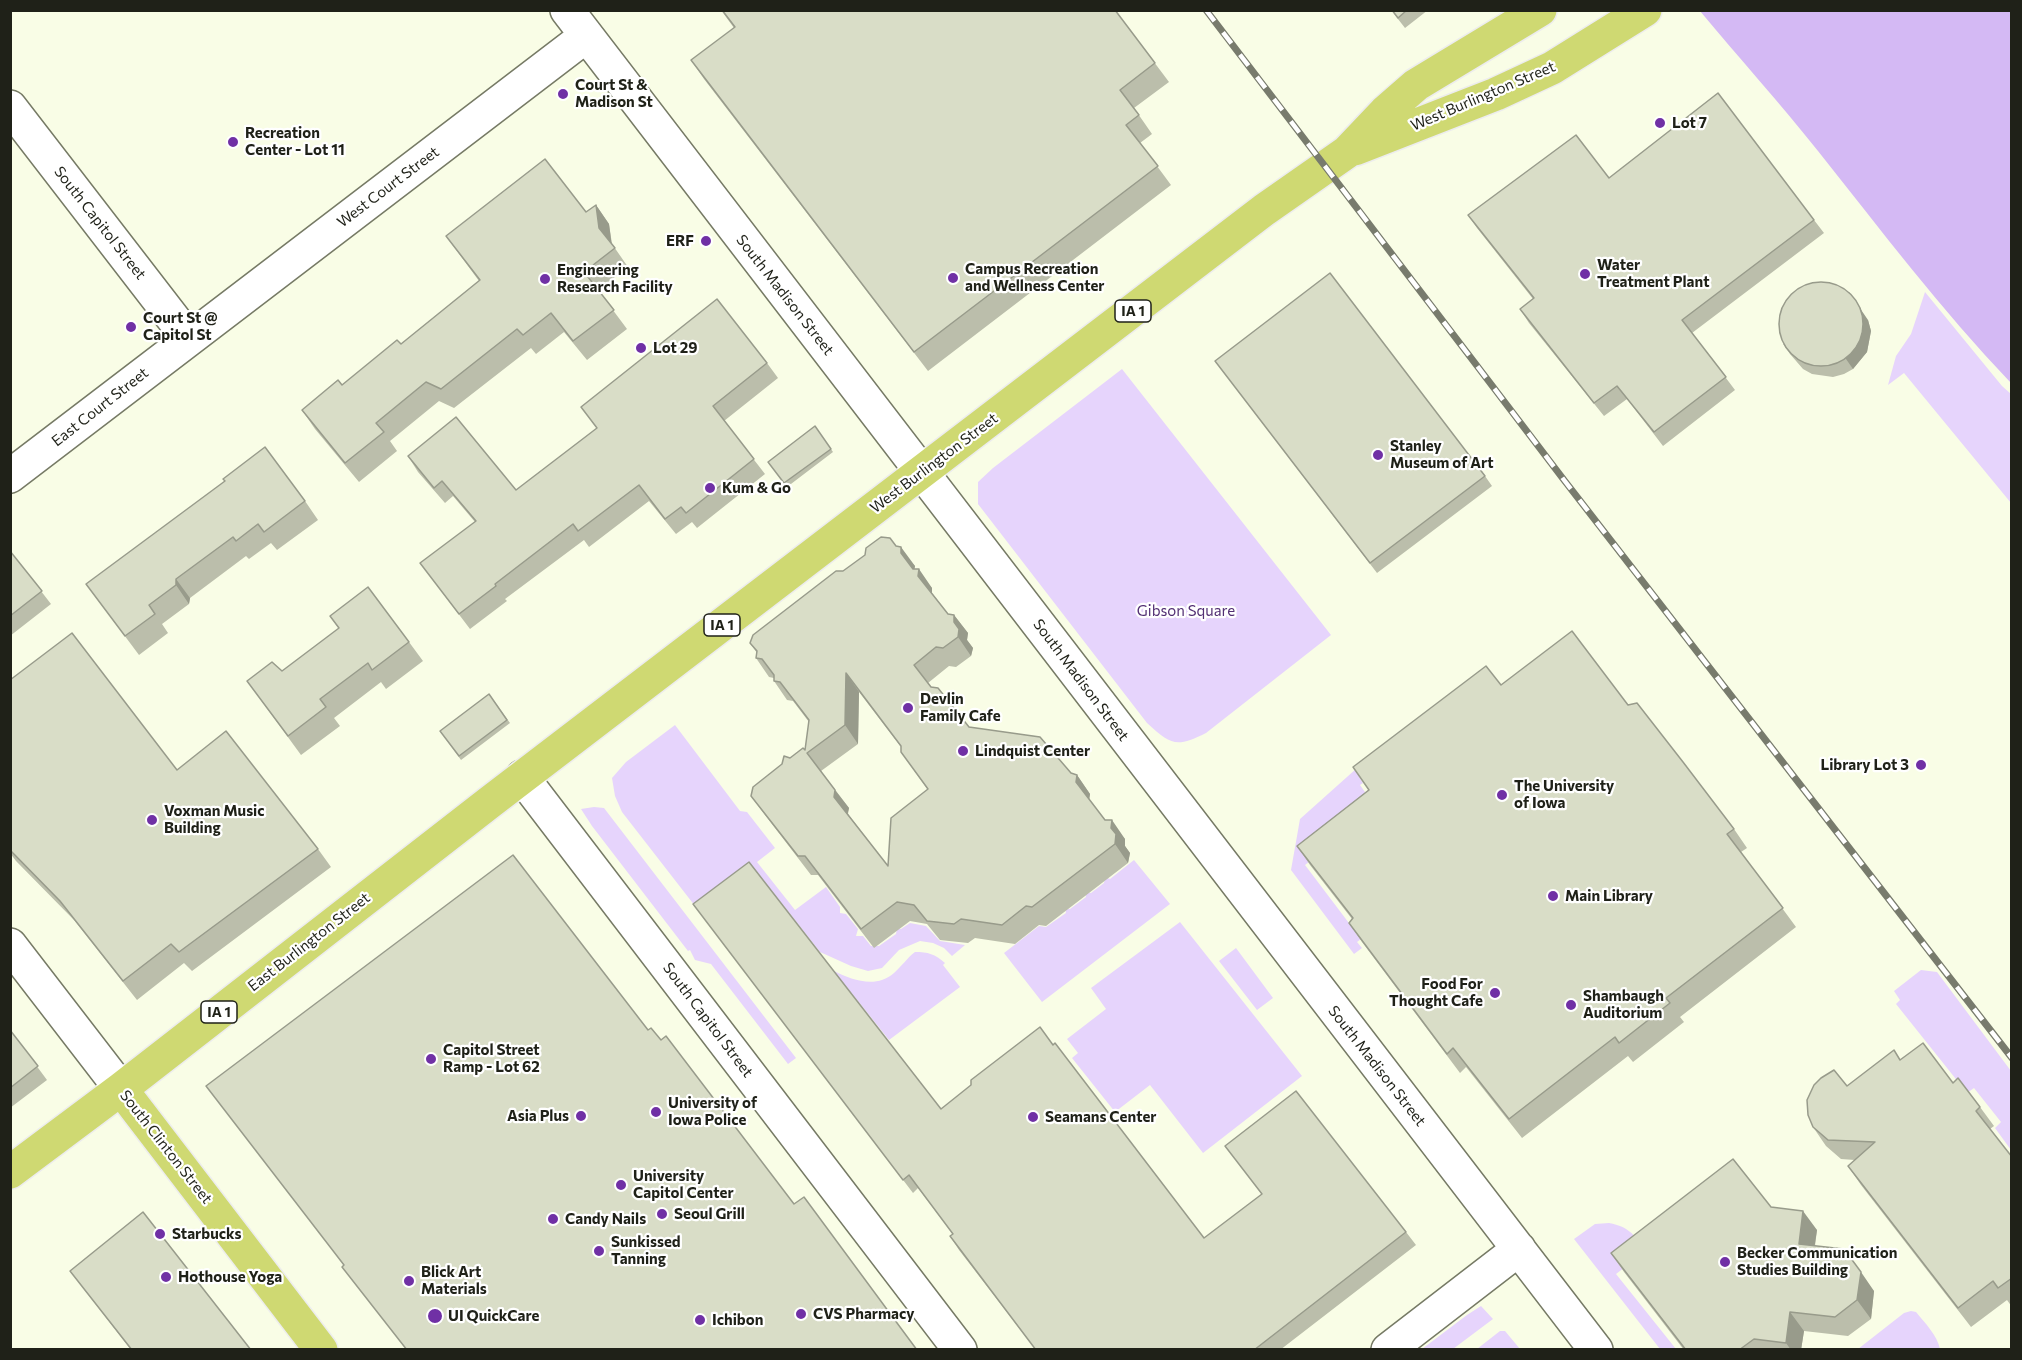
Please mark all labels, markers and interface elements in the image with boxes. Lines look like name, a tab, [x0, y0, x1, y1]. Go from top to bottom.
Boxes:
street label: West Burlington Street	[1408, 57, 1558, 135]
place label: Court St & Madison St	[575, 76, 653, 111]
marker: Court St & Madison St	[556, 87, 570, 101]
place label: Lot 7	[1672, 114, 1707, 132]
marker: Lot 7	[1653, 116, 1667, 130]
place label: Recreation Center - Lot 11	[245, 124, 345, 159]
marker: Recreation Center - Lot 11	[226, 135, 240, 149]
street label: West Court Street	[333, 143, 443, 231]
street label: South Capitol Street	[50, 163, 150, 283]
street label: South Madison Street	[732, 231, 838, 359]
place label: ERF	[666, 232, 694, 250]
marker: ERF	[699, 234, 713, 248]
place label: Water Treatment Plant	[1597, 256, 1709, 291]
place label: Campus Recreation and Wellness Center	[965, 260, 1105, 295]
place label: Engineering Research Facility	[557, 261, 673, 296]
marker: Water Treatment Plant	[1578, 267, 1592, 281]
marker: Campus Recreation and Wellness Center	[946, 271, 960, 285]
marker: Engineering Research Facility	[538, 272, 552, 286]
road number: IA 1	[1115, 300, 1151, 322]
place label: Court St @ Capitol St	[143, 309, 218, 344]
marker: Court St @ Capitol St	[124, 320, 138, 334]
place label: Lot 29	[653, 339, 698, 357]
marker: Lot 29	[634, 341, 648, 355]
street label: East Court Street	[48, 364, 152, 450]
street label: West Burlington Street	[867, 409, 1001, 517]
place label: Stanley Museum of Art	[1390, 437, 1494, 472]
marker: Stanley Museum of Art	[1371, 448, 1385, 462]
place label: Kum & Go	[722, 479, 791, 497]
marker: Kum & Go	[703, 481, 717, 495]
park label: Gibson Square	[1137, 602, 1235, 620]
road number: IA 1	[704, 614, 740, 636]
street label: South Madison Street	[1029, 615, 1133, 745]
place label: Devlin Family Cafe	[920, 690, 1001, 725]
marker: Devlin Family Cafe	[901, 701, 915, 715]
place label: Lindquist Center	[975, 742, 1090, 760]
marker: Lindquist Center	[956, 744, 970, 758]
place label: Library Lot 3	[1820, 756, 1909, 774]
marker: Library Lot 3	[1914, 758, 1928, 772]
place label: The University of Iowa	[1514, 777, 1614, 812]
marker: The University of Iowa	[1495, 788, 1509, 802]
place label: Voxman Music Building	[164, 802, 265, 837]
marker: Voxman Music Building	[145, 813, 159, 827]
place label: Main Library	[1565, 887, 1653, 905]
street label: East Burlington Street	[244, 889, 374, 995]
marker: Main Library	[1546, 889, 1560, 903]
street label: South Capitol Street	[659, 959, 757, 1081]
place label: Food For Thought Cafe	[1389, 975, 1483, 1010]
marker: Food For Thought Cafe	[1488, 986, 1502, 1000]
place label: Shambaugh Auditorium	[1583, 987, 1664, 1022]
marker: Shambaugh Auditorium	[1564, 998, 1578, 1012]
road number: IA 1	[201, 1001, 237, 1023]
street label: South Madison Street	[1324, 1002, 1430, 1130]
place label: Capitol Street Ramp - Lot 62	[443, 1041, 540, 1076]
marker: Capitol Street Ramp - Lot 62	[424, 1052, 438, 1066]
street label: South Clinton Street	[116, 1087, 216, 1207]
place label: University of Iowa Police	[668, 1094, 757, 1129]
marker: University of Iowa Police	[649, 1105, 663, 1119]
place label: Asia Plus	[507, 1107, 569, 1125]
place label: Seamans Center	[1045, 1108, 1157, 1126]
marker: Asia Plus	[574, 1109, 588, 1123]
marker: Seamans Center	[1026, 1110, 1040, 1124]
place label: University Capitol Center	[633, 1167, 734, 1202]
marker: University Capitol Center	[614, 1178, 628, 1192]
place label: Seoul Grill	[674, 1205, 745, 1223]
marker: Seoul Grill	[655, 1207, 669, 1221]
place label: Candy Nails	[565, 1210, 646, 1228]
marker: Candy Nails	[546, 1212, 560, 1226]
place label: Starbucks	[172, 1225, 242, 1243]
marker: Starbucks	[153, 1227, 167, 1241]
place label: Sunkissed Tanning	[611, 1233, 681, 1268]
marker: Sunkissed Tanning	[592, 1244, 606, 1258]
place label: Becker Communication Studies Building	[1737, 1244, 1897, 1279]
marker: Becker Communication Studies Building	[1718, 1255, 1732, 1269]
place label: Blick Art Materials	[421, 1263, 487, 1298]
place label: Hothouse Yoga	[178, 1268, 282, 1286]
marker: Hothouse Yoga	[159, 1270, 173, 1284]
marker: Blick Art Materials	[402, 1274, 416, 1288]
place label: CVS Pharmacy	[813, 1305, 914, 1323]
marker: UI QuickCare	[426, 1307, 444, 1325]
place label: UI QuickCare	[448, 1307, 539, 1325]
marker: CVS Pharmacy	[794, 1307, 808, 1321]
place label: Ichibon	[712, 1311, 763, 1329]
marker: Ichibon	[693, 1313, 707, 1327]

